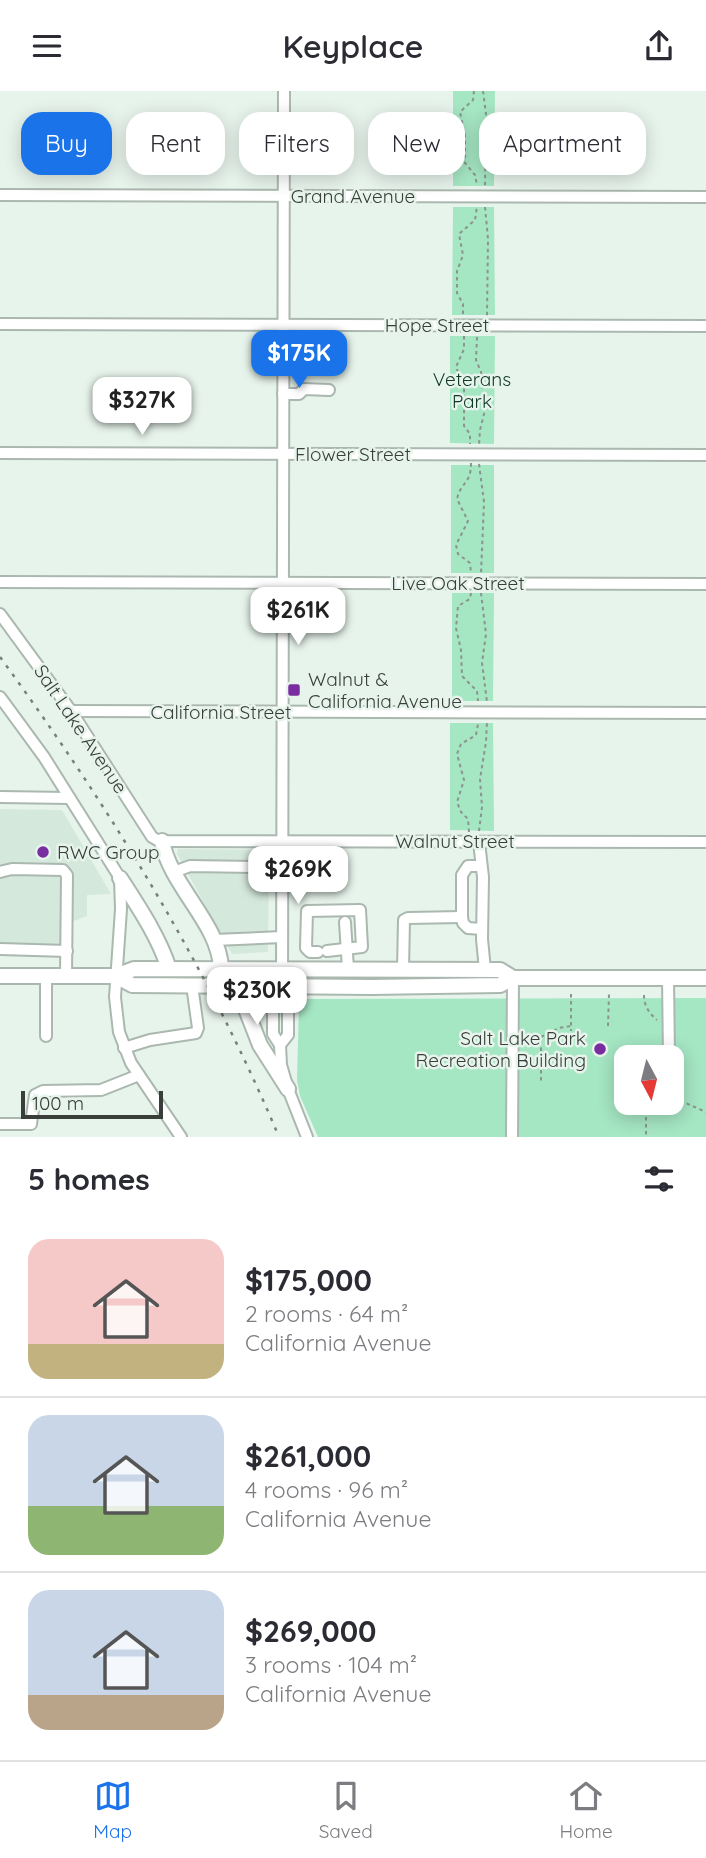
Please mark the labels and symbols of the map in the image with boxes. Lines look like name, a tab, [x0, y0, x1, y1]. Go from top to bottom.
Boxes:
street label: Grand Avenue	[291, 184, 415, 208]
street label: Hope Street	[385, 313, 489, 337]
pin: $175K	[250, 331, 348, 390]
park label: Veterans Park	[433, 367, 511, 413]
pin: $327K	[93, 377, 191, 437]
street label: Flower Street	[295, 442, 411, 466]
street label: Live Oak Street	[391, 571, 525, 595]
pin: $261K	[249, 587, 347, 647]
street label: Salt Lake Avenue	[29, 660, 133, 798]
place label: Walnut & California Avenue	[308, 667, 462, 713]
marker: Walnut & California Avenue	[286, 682, 302, 698]
street label: California Street	[151, 700, 291, 724]
street label: Walnut Street	[395, 829, 515, 853]
place label: RWC Group	[57, 840, 159, 864]
marker: RWC Group	[35, 844, 51, 860]
pin: $269K	[249, 847, 347, 906]
pin: $230K	[208, 967, 306, 1027]
place label: Salt Lake Park Recreation Building	[416, 1026, 586, 1072]
marker: Salt Lake Park Recreation Building	[592, 1041, 608, 1057]
north arrow	[614, 1045, 684, 1115]
scale bar	[21, 1088, 163, 1120]

